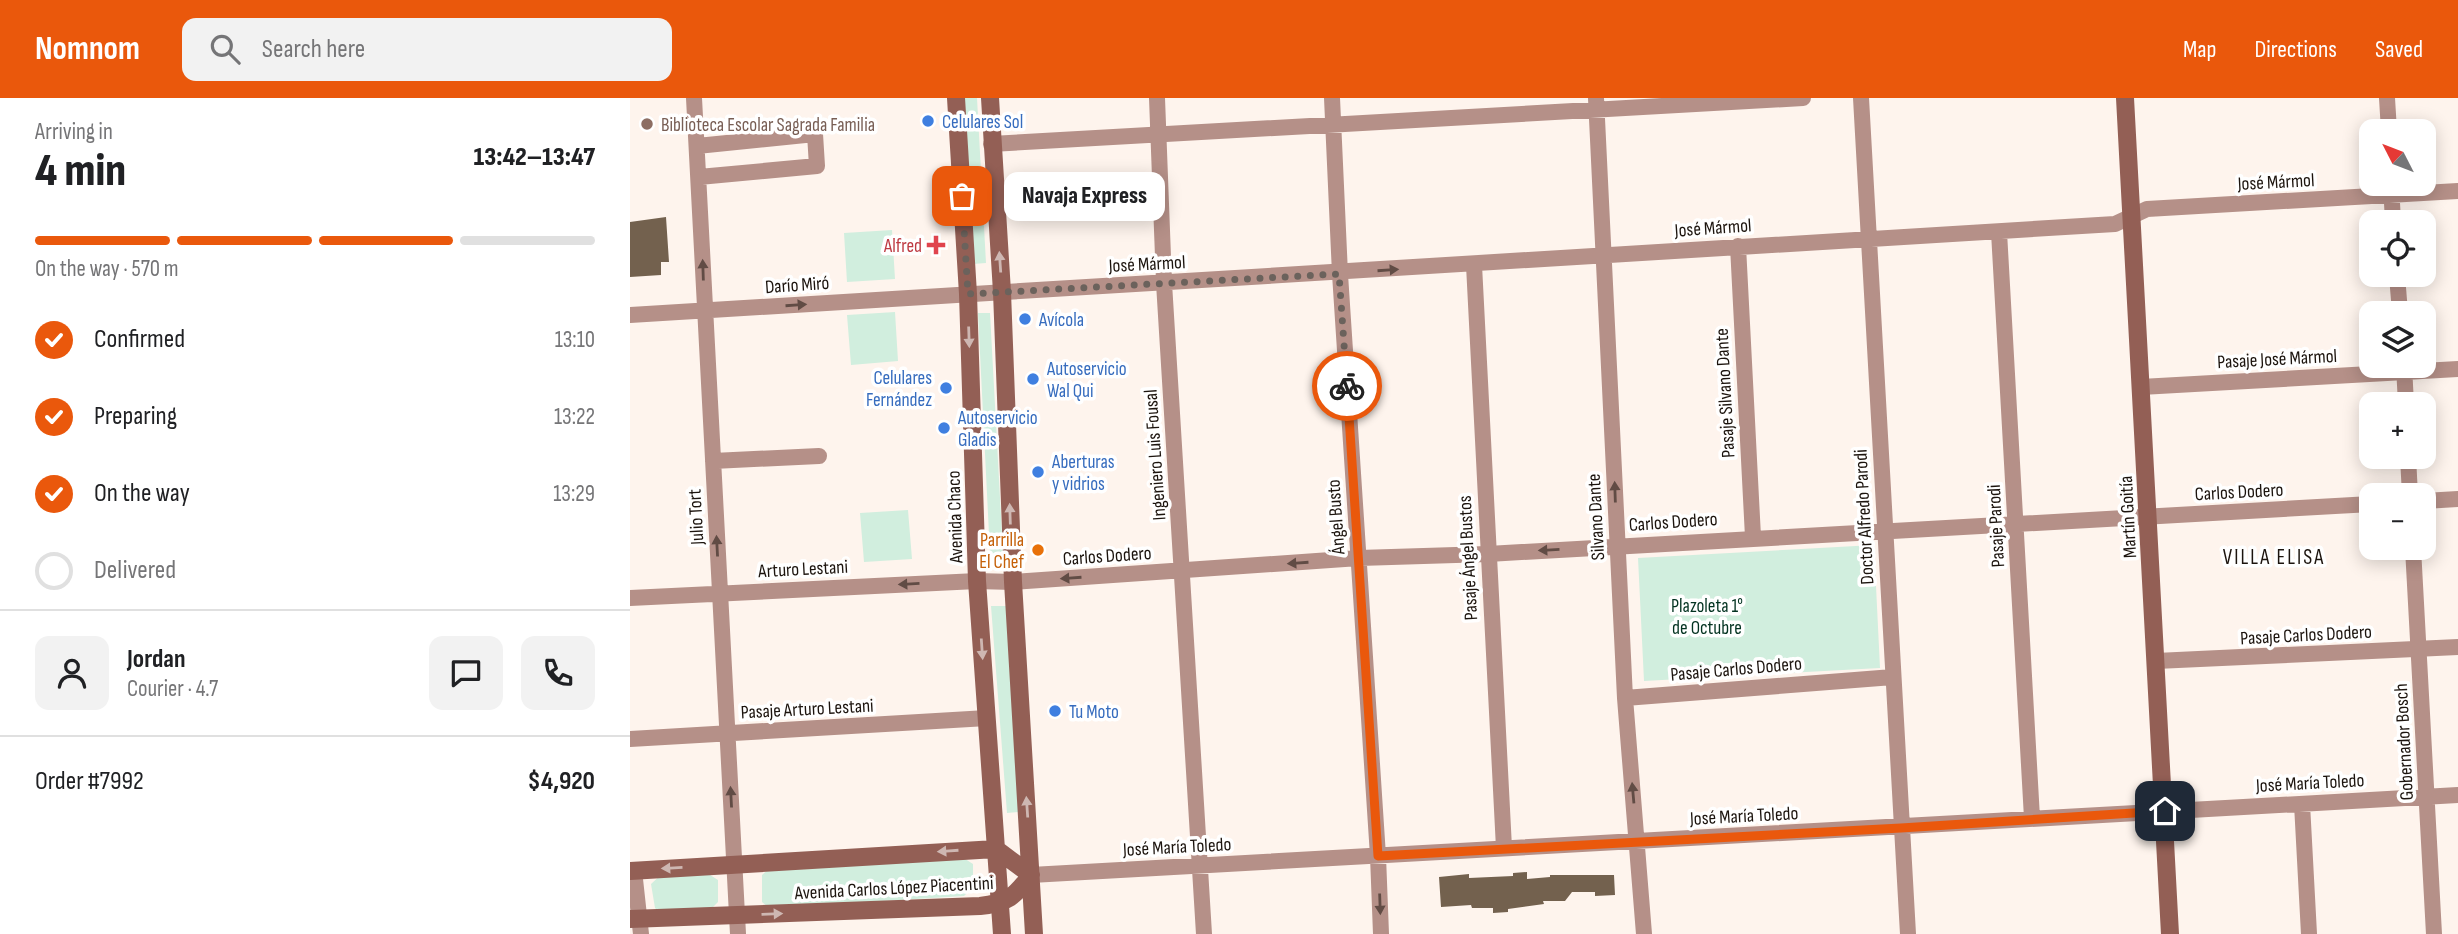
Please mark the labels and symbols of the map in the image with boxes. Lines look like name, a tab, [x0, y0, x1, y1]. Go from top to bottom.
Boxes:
place label: Celulares Sol	[942, 111, 1023, 134]
marker: Celulares Sol	[920, 113, 936, 129]
place label: Biblioteca Escolar Sagrada Familia	[661, 114, 875, 137]
marker: Biblioteca Escolar Sagrada Familia	[639, 116, 655, 132]
north arrow	[2359, 119, 2436, 196]
pin	[932, 166, 992, 226]
street label: José Mármol	[2236, 169, 2315, 196]
callout: Navaja Express	[1004, 172, 1165, 220]
street label: José Mármol	[1673, 214, 1752, 243]
place label: Alfred	[883, 235, 922, 258]
marker: Alfred	[928, 237, 944, 253]
one-way arrow	[994, 251, 1005, 273]
street label: José Mármol	[1107, 251, 1186, 278]
one-way arrow	[697, 258, 708, 280]
one-way arrow	[1377, 265, 1399, 276]
street label: Darío Miró	[764, 272, 830, 299]
one-way arrow	[785, 299, 807, 310]
place label: Avícola	[1038, 309, 1084, 332]
marker: Avícola	[1017, 311, 1033, 327]
one-way arrow	[963, 327, 975, 349]
street label: Pasaje Silvano Dante	[1711, 327, 1740, 458]
street label: Pasaje José Mármol	[2216, 345, 2338, 374]
courier	[1312, 351, 1382, 421]
place label: Autoservicio Wal Qui	[1046, 358, 1127, 403]
place label: Celulares Fernández	[866, 367, 932, 412]
marker: Autoservicio Wal Qui	[1025, 371, 1041, 387]
marker: Celulares Fernández	[938, 380, 954, 396]
street label: Ingeniero Luis Fousal	[1139, 389, 1172, 521]
place label: Autoservicio Gladis	[957, 407, 1038, 452]
marker: Autoservicio Gladis	[936, 420, 952, 436]
street label: Doctor Alfredo Parodi	[1849, 449, 1880, 585]
place label: Aberturas y vidrios	[1051, 451, 1115, 496]
marker: Aberturas y vidrios	[1030, 464, 1046, 480]
street label: Avenida Chaco	[942, 470, 969, 565]
street label: Silvano Dante	[1583, 473, 1610, 561]
street label: Martín Goitía	[2115, 475, 2142, 559]
street label: Ángel Busto	[1322, 479, 1351, 556]
street label: Carlos Dodero	[2194, 479, 2284, 506]
one-way arrow	[1610, 481, 1621, 503]
street label: Pasaje Parodi	[1983, 484, 2010, 568]
street label: Julio Tort	[684, 488, 710, 546]
street label: Pasaje Ángel Bustos	[1454, 495, 1483, 621]
one-way arrow	[1005, 503, 1016, 525]
street label: Carlos Dodero	[1628, 508, 1718, 537]
place label: Parrilla El Chef	[979, 529, 1025, 574]
one-way arrow	[712, 535, 723, 557]
marker: Parrilla El Chef	[1030, 542, 1046, 558]
street label: Carlos Dodero	[1062, 542, 1152, 571]
one-way arrow	[1538, 545, 1560, 556]
district label: VILLA ELISA	[2223, 545, 2325, 570]
street label: Arturo Lestani	[757, 556, 849, 583]
one-way arrow	[1287, 558, 1309, 569]
one-way arrow	[1060, 573, 1082, 584]
one-way arrow	[898, 579, 920, 590]
park label: Plazoleta 1° de Octubre	[1671, 595, 1743, 640]
street label: Pasaje Carlos Dodero	[2240, 621, 2373, 650]
one-way arrow	[977, 638, 988, 660]
street label: Pasaje Carlos Dodero	[1669, 652, 1803, 687]
street label: Gobernador Bosch	[2390, 683, 2419, 801]
street label: Pasaje Arturo Lestani	[740, 695, 874, 724]
place label: Tu Moto	[1069, 701, 1119, 724]
marker: Tu Moto	[1047, 703, 1063, 719]
street label: José María Toledo	[2254, 769, 2365, 798]
one-way arrow	[1627, 781, 1638, 803]
pin	[2135, 781, 2195, 841]
one-way arrow	[725, 786, 736, 808]
one-way arrow	[1021, 796, 1032, 818]
street label: José María Toledo	[1688, 802, 1799, 831]
street label: José María Toledo	[1121, 833, 1232, 862]
one-way arrow	[936, 846, 958, 857]
one-way arrow	[660, 863, 682, 874]
street label: Avenida Carlos López Piacentini	[793, 872, 994, 905]
one-way arrow	[1374, 893, 1385, 915]
one-way arrow	[761, 909, 783, 920]

